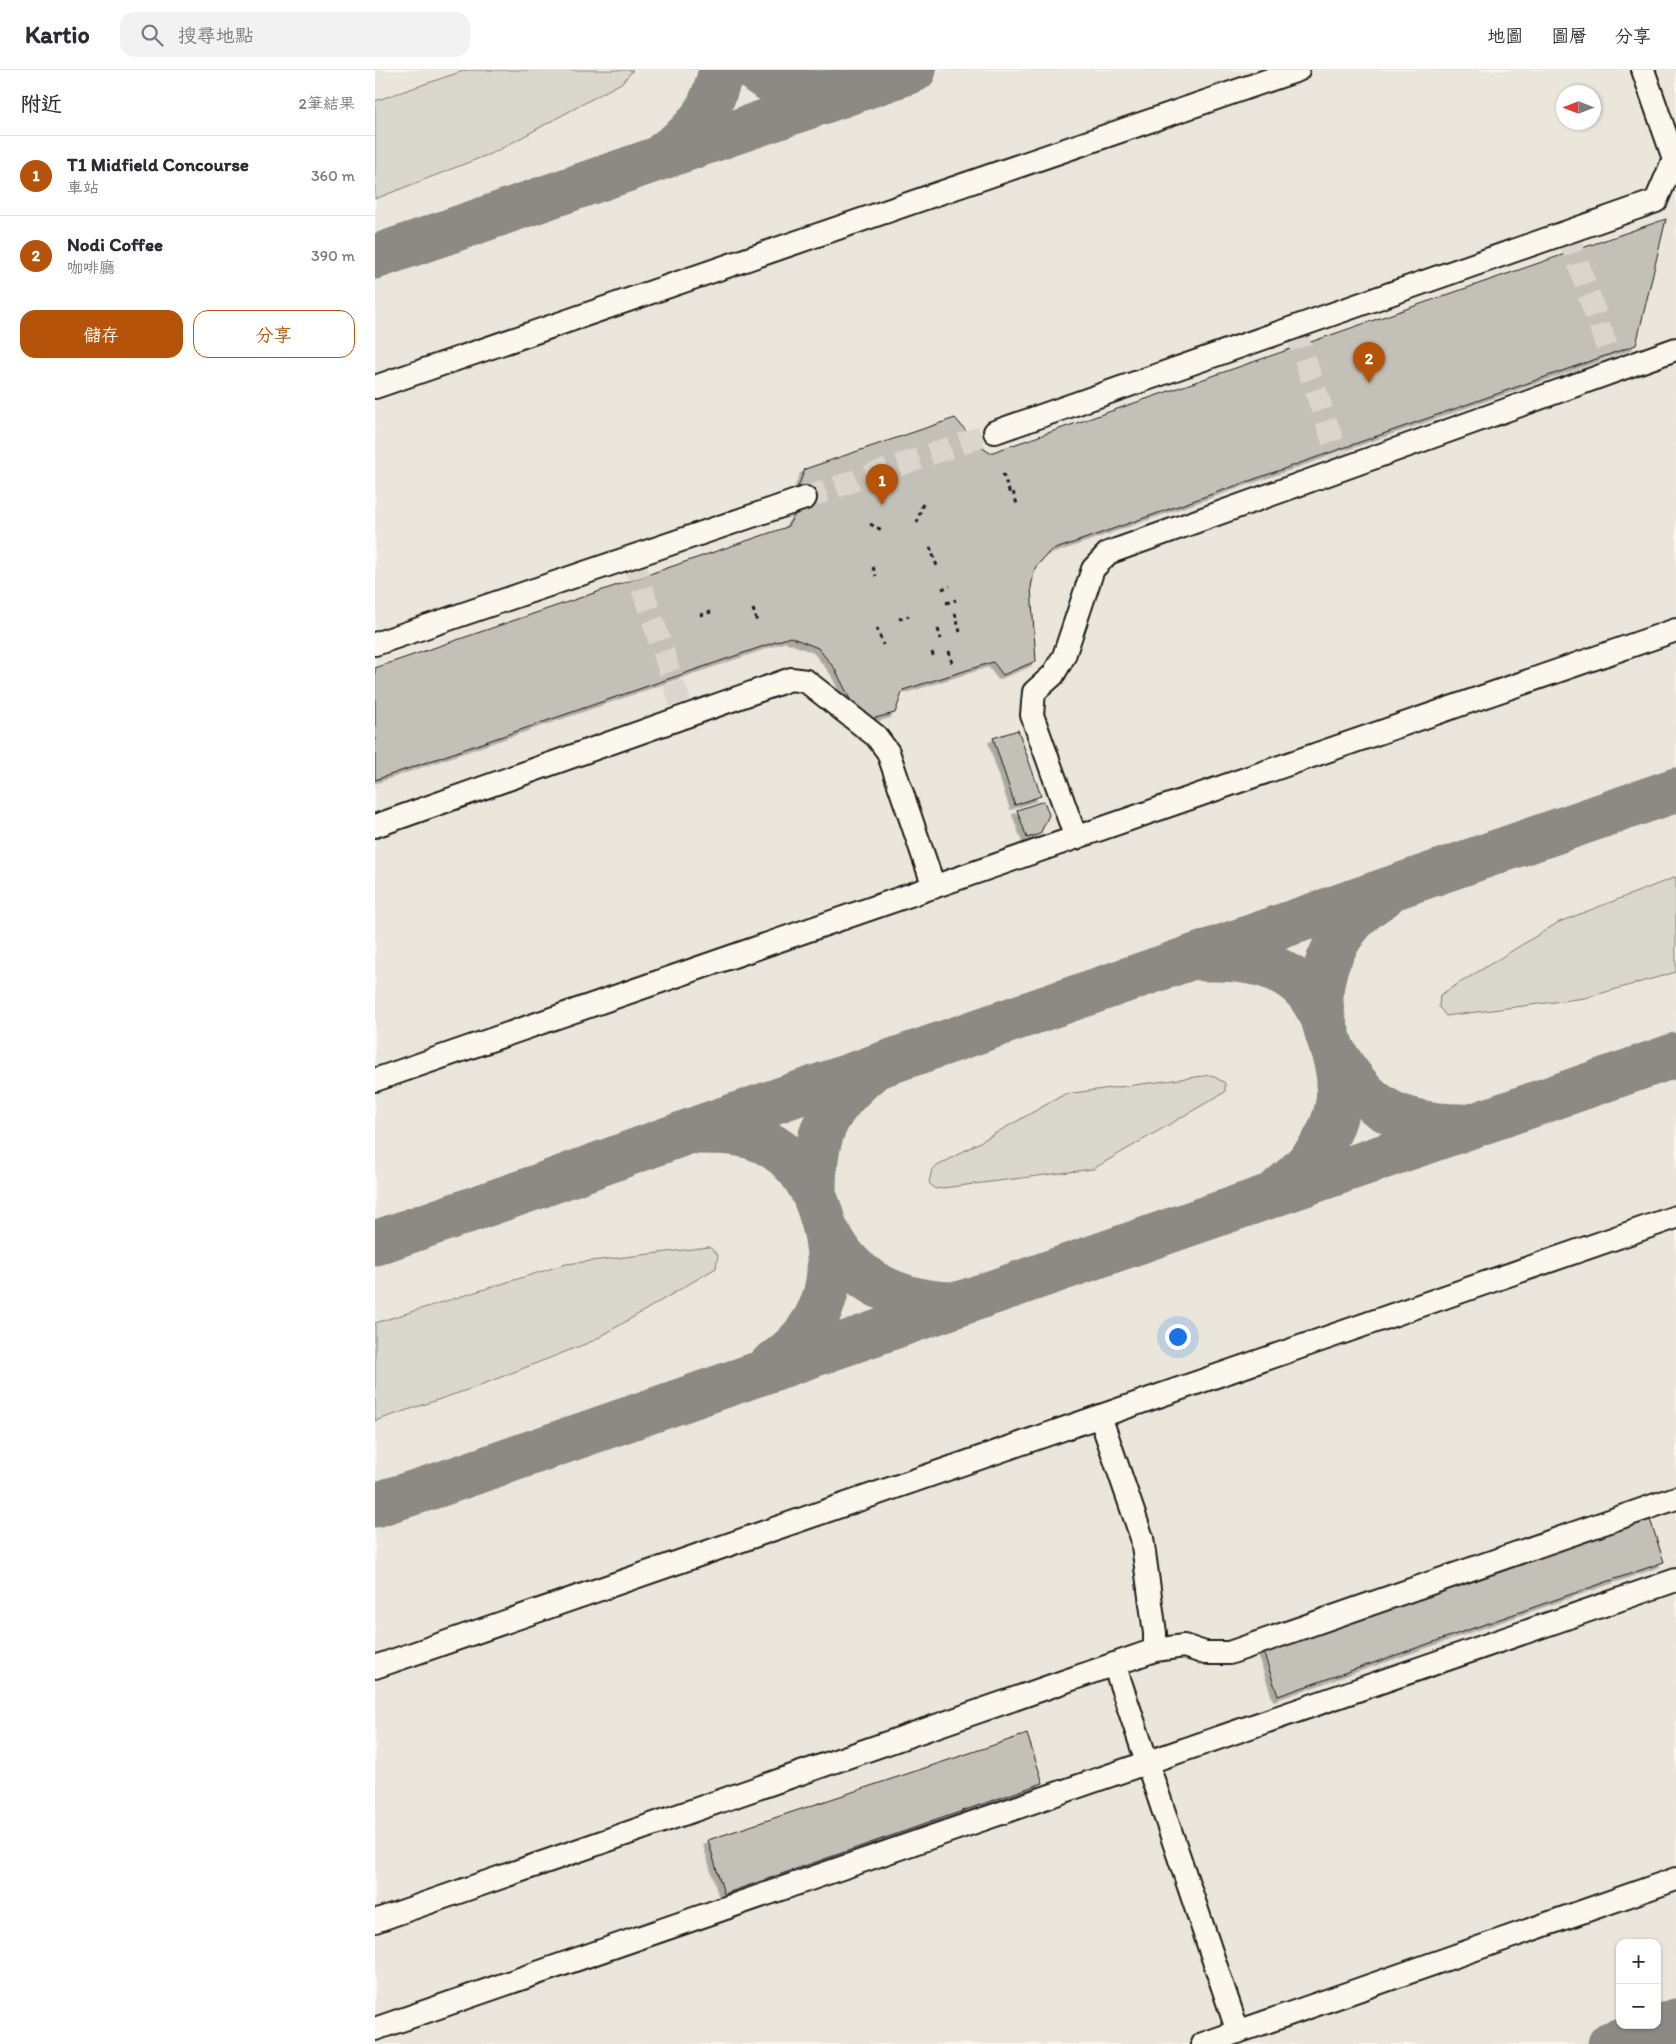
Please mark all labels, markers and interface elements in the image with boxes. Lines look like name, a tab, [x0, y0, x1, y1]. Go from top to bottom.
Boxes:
search box	[120, 12, 470, 57]
text: Kartio	[25, 20, 90, 49]
icon: search	[138, 21, 166, 49]
text: 搜尋地點	[178, 24, 254, 47]
text: 地圖	[1487, 25, 1523, 47]
text: 圖層	[1551, 25, 1587, 47]
text: 分享	[1615, 25, 1651, 47]
north arrow	[1556, 85, 1601, 130]
text: 附近	[20, 91, 62, 116]
text: 2筆結果	[299, 94, 355, 113]
text: T1 Midfield Concourse	[67, 153, 249, 176]
text: 1	[32, 166, 40, 185]
text: 360 m	[311, 166, 355, 185]
text: 車站	[67, 178, 99, 197]
text: Nodi Coffee	[67, 233, 163, 256]
text: 2	[32, 246, 40, 265]
text: 390 m	[311, 246, 355, 265]
text: 咖啡廳	[67, 258, 115, 277]
button: 儲存	[20, 310, 183, 358]
button: 分享	[193, 310, 355, 358]
pin: 2	[1353, 342, 1385, 383]
pin: 1	[866, 464, 898, 505]
your location	[1165, 1324, 1191, 1350]
map controls	[1616, 1939, 1661, 2029]
button: +	[1616, 1939, 1661, 1984]
button: −	[1616, 1984, 1661, 2029]

